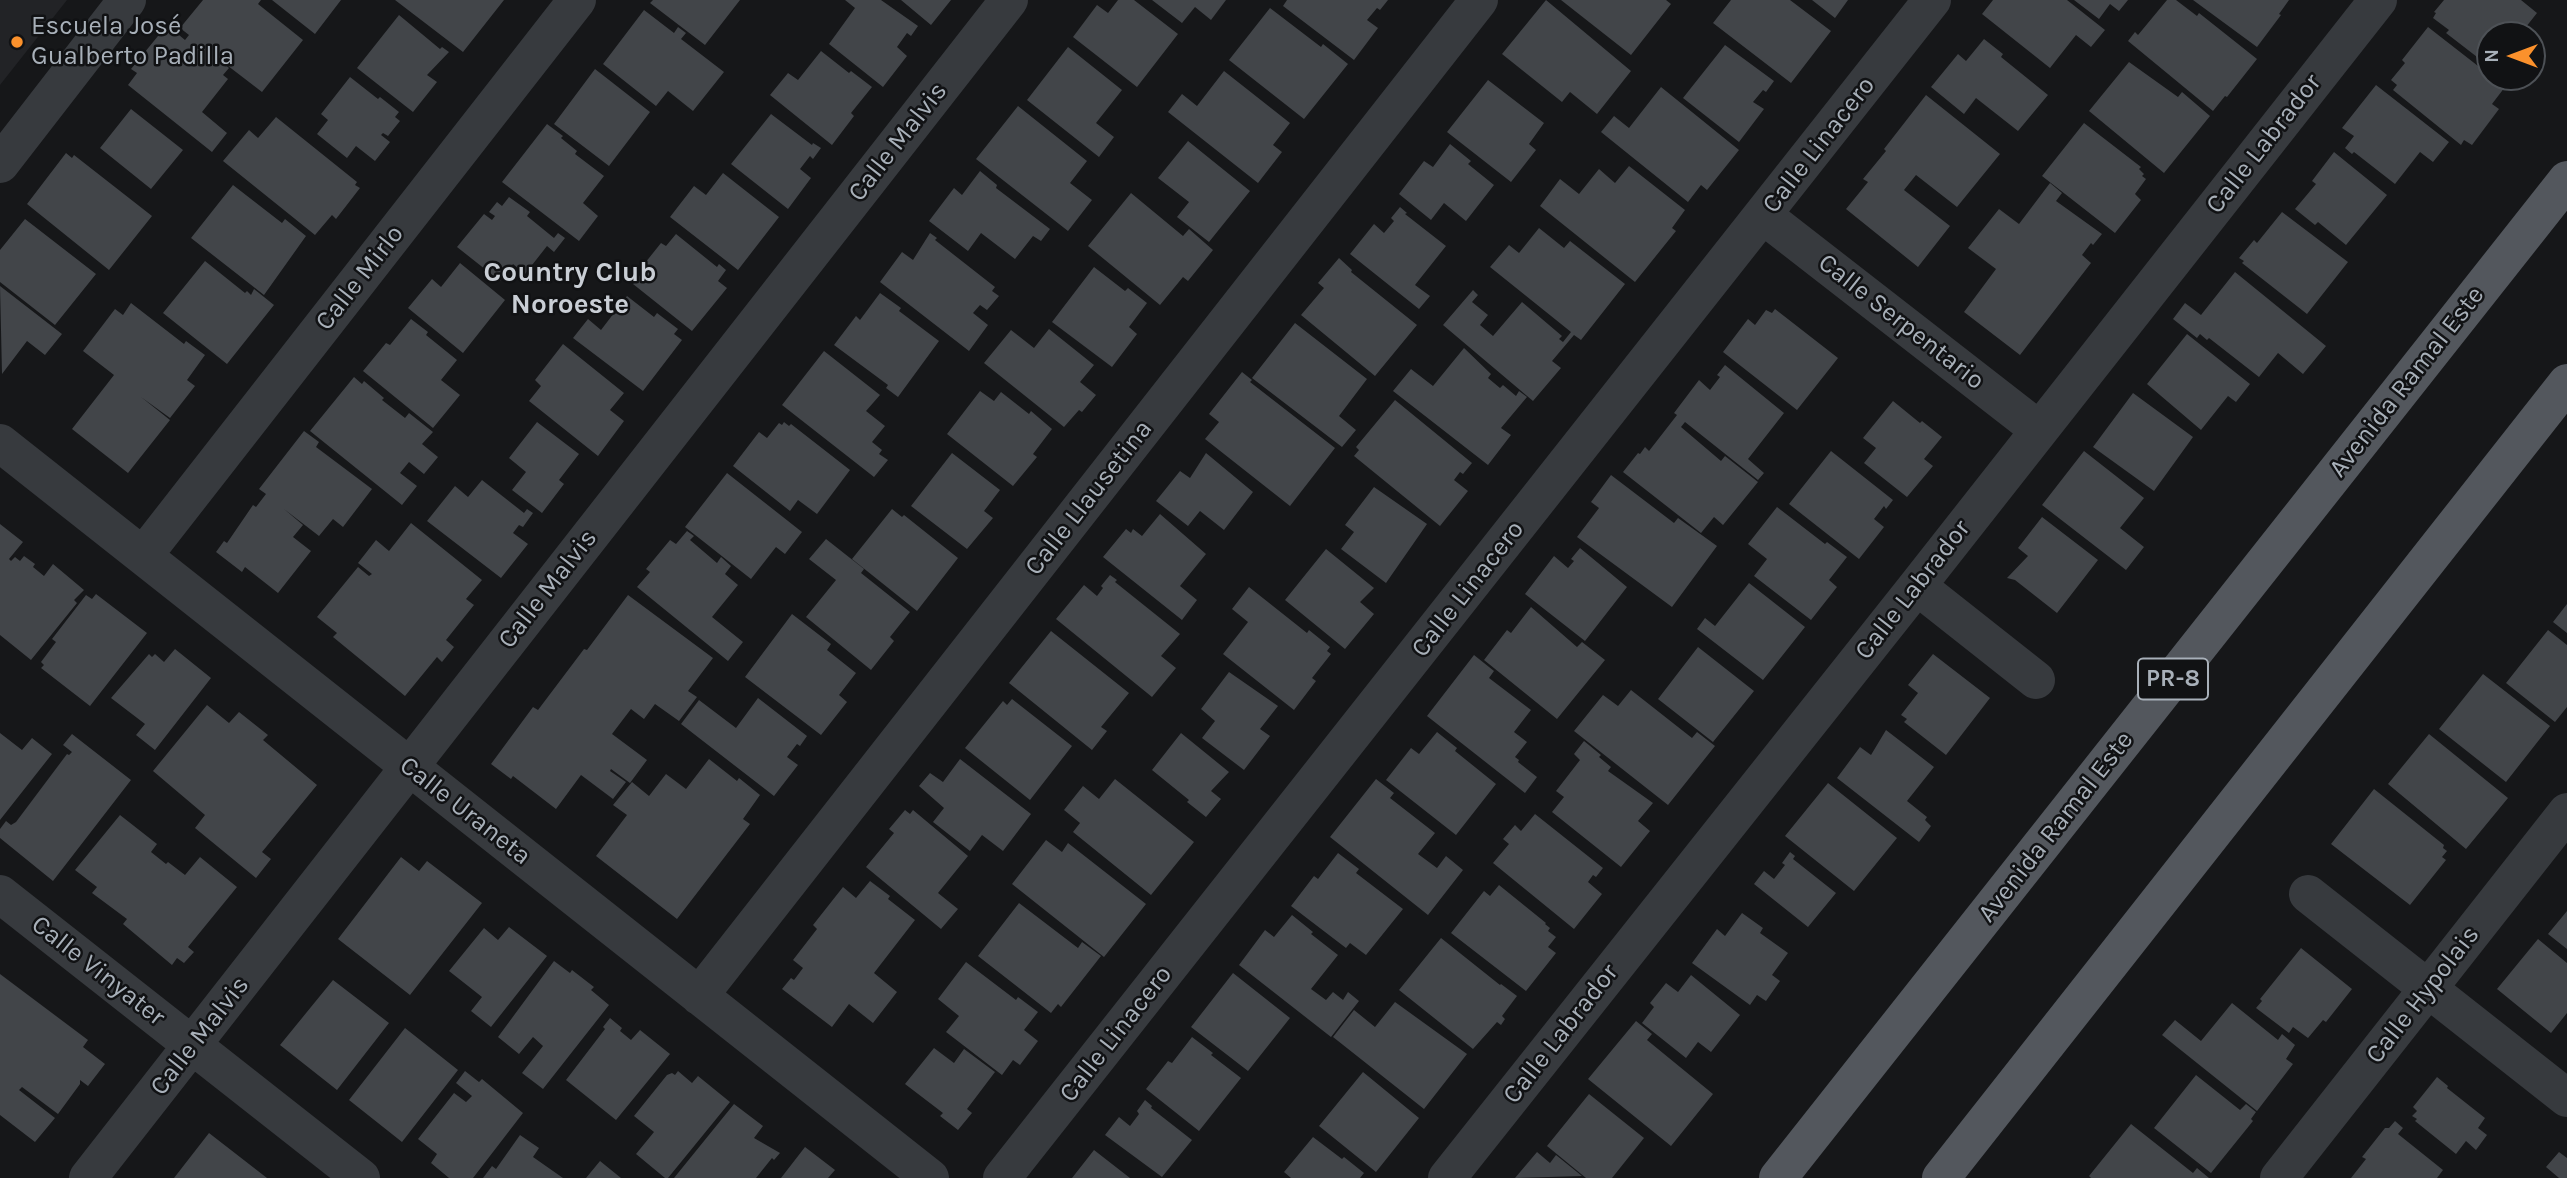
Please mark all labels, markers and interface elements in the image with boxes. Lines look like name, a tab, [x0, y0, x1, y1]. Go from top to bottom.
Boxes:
place label: Escuela José Gualberto Padilla	[31, 11, 234, 72]
north arrow	[2476, 21, 2546, 91]
marker: Escuela José Gualberto Padilla	[9, 34, 25, 50]
text: N	[2481, 49, 2503, 63]
street label: Calle Labrador	[2200, 68, 2328, 220]
street label: Calle Linacero	[1756, 71, 1882, 219]
street label: Calle Malvis	[842, 76, 954, 208]
street label: Calle Mirlo	[309, 219, 411, 337]
street label: Calle Serpentario	[1812, 247, 1990, 397]
district label: Country Club Noroeste	[484, 256, 656, 322]
street label: Avenida Ramal Este	[2323, 280, 2491, 484]
street label: Calle Llausetina	[1019, 414, 1159, 582]
street label: Calle Labrador	[1849, 514, 1977, 666]
street label: Calle Linacero	[1405, 515, 1531, 663]
street label: Calle Malvis	[492, 523, 604, 655]
road number: PR-8	[2138, 658, 2208, 700]
street label: Avenida Ramal Este	[1972, 725, 2140, 929]
street label: Calle Uraneta	[393, 750, 537, 872]
street label: Calle Vinyater	[25, 909, 171, 1033]
street label: Calle Hypolais	[2360, 920, 2486, 1070]
street label: Calle Labrador	[1497, 958, 1625, 1110]
street label: Calle Linacero	[1053, 960, 1179, 1108]
street label: Calle Malvis	[144, 970, 256, 1102]

